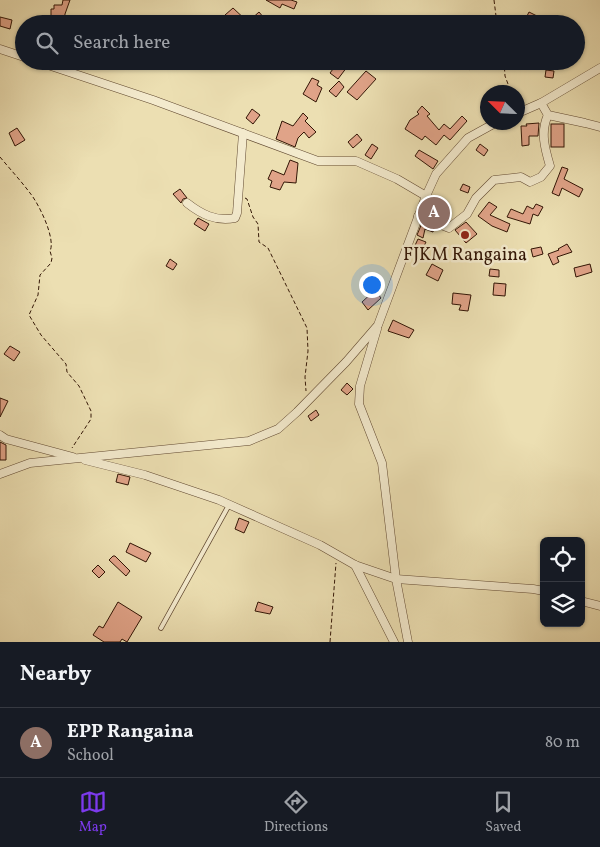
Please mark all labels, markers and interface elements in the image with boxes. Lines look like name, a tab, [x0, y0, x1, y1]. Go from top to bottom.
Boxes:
search box	[15, 15, 585, 70]
icon: search	[33, 29, 61, 57]
text: Search here	[73, 30, 170, 56]
north arrow	[480, 85, 525, 130]
pin: A	[418, 194, 450, 232]
marker: FJKM Rangaina	[459, 229, 471, 241]
place label: FJKM Rangaina	[403, 243, 527, 268]
your location	[359, 272, 385, 298]
map controls	[540, 537, 585, 627]
button: locate	[540, 537, 585, 582]
button: layers	[540, 582, 585, 627]
text: Nearby	[20, 660, 91, 689]
text: EPP Rangaina	[67, 719, 194, 745]
text: A	[30, 732, 42, 754]
text: 80 m	[545, 732, 580, 754]
text: School	[67, 745, 114, 767]
tab: Map	[79, 788, 107, 837]
tab: Directions	[264, 788, 328, 837]
tab: Saved	[485, 788, 521, 837]

